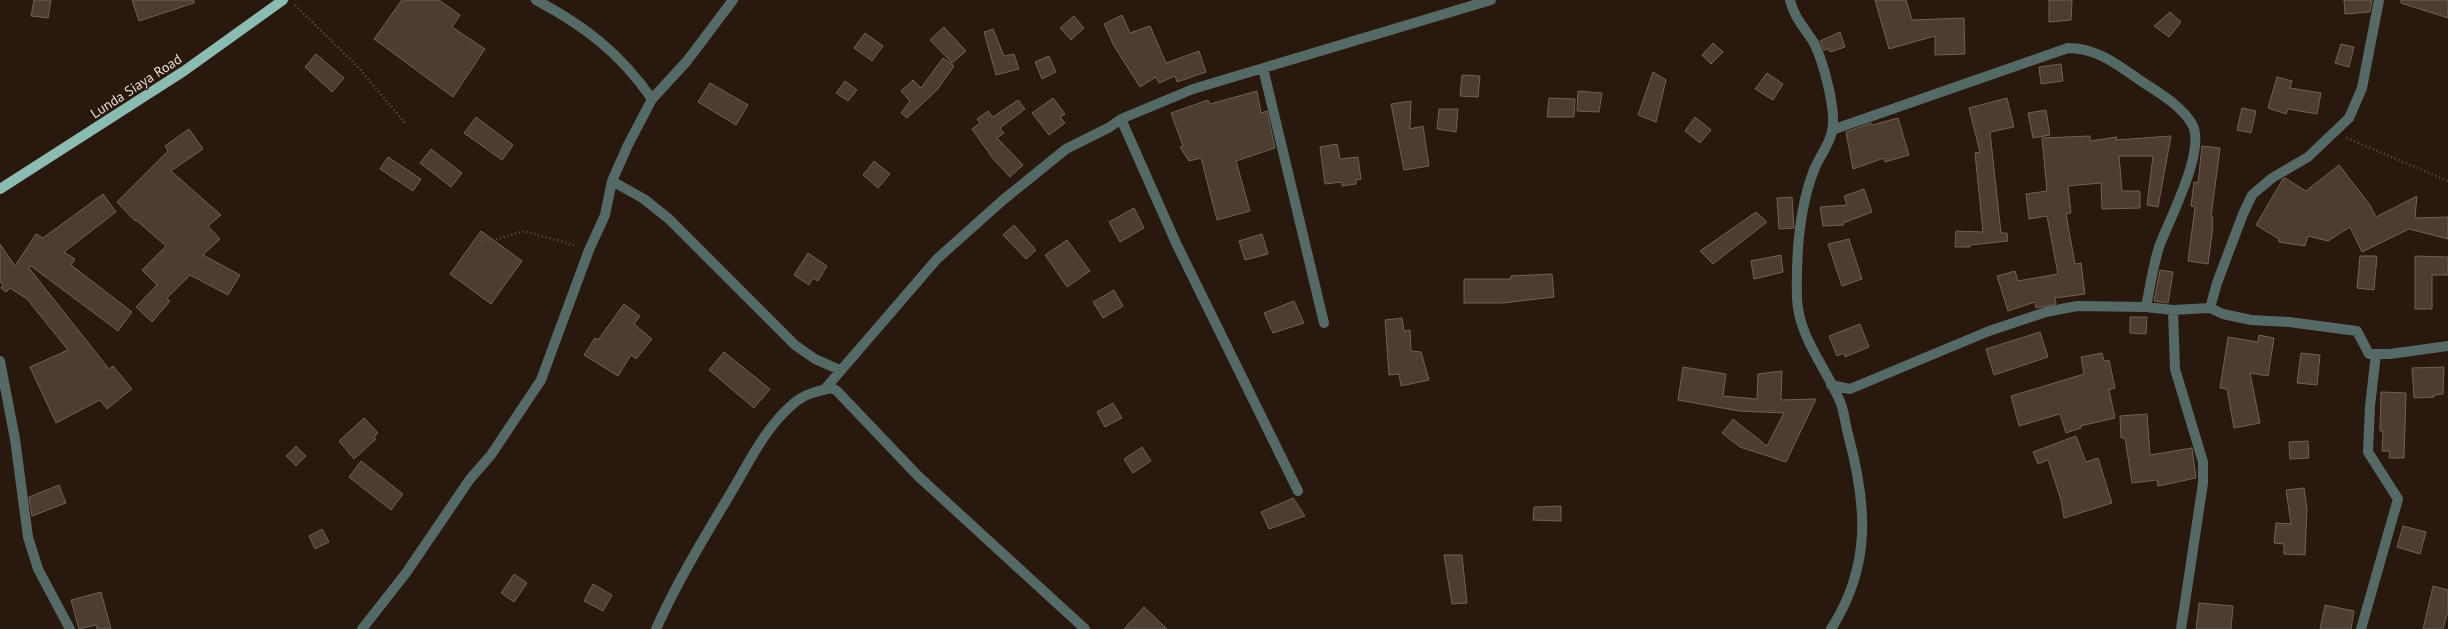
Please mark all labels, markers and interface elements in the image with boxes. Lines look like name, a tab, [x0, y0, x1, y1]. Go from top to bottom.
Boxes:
street label: Lunda Siaya Road	[87, 50, 185, 122]

